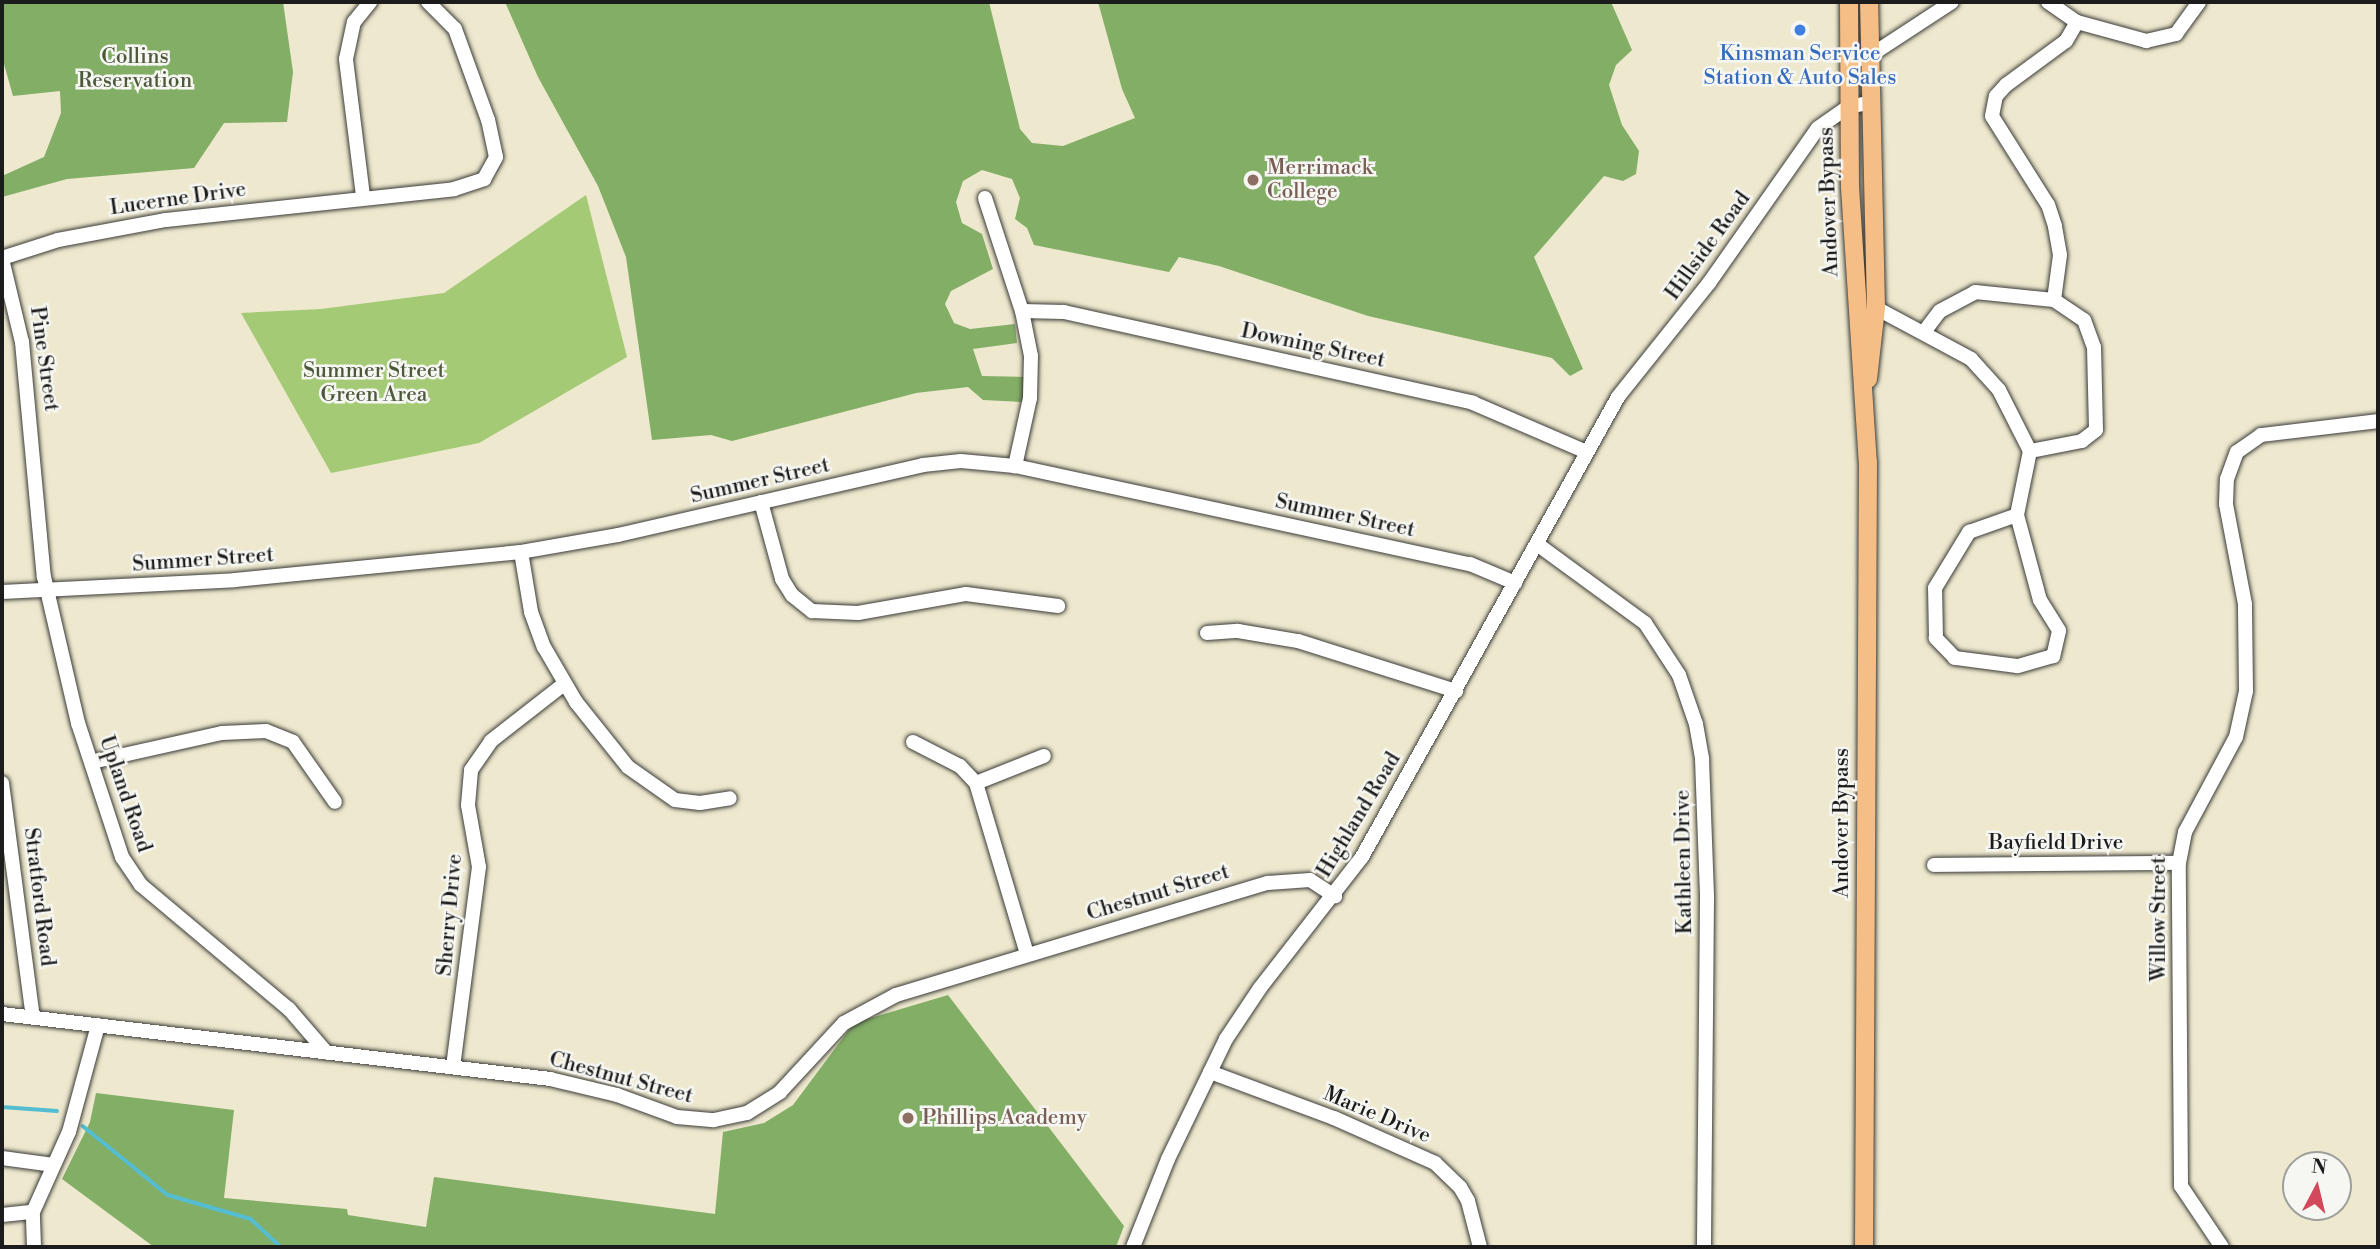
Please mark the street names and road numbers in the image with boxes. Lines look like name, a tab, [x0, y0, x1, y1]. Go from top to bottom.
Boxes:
street label: Andover Bypass	[1814, 127, 1844, 277]
street label: Lucerne Drive	[108, 177, 248, 221]
street label: Hillside Road	[1660, 187, 1756, 305]
street label: Pine Street	[24, 305, 64, 413]
street label: Downing Street	[1239, 318, 1387, 374]
street label: Summer Street	[688, 453, 832, 509]
street label: Summer Street	[1273, 489, 1417, 543]
street label: Summer Street	[131, 542, 275, 578]
street label: Upland Road	[93, 732, 157, 856]
street label: Highland Road	[1312, 748, 1406, 882]
street label: Andover Bypass	[1829, 748, 1855, 898]
street label: Kathleen Drive	[1670, 789, 1698, 935]
street label: Stratford Road	[18, 826, 60, 968]
street label: Bayfield Drive	[1989, 830, 2123, 856]
street label: Sherry Drive	[432, 853, 468, 977]
street label: Willow Street	[2146, 857, 2172, 981]
street label: Chestnut Street	[1084, 859, 1232, 927]
street label: Chestnut Street	[546, 1047, 696, 1109]
street label: Marie Drive	[1320, 1081, 1434, 1149]

